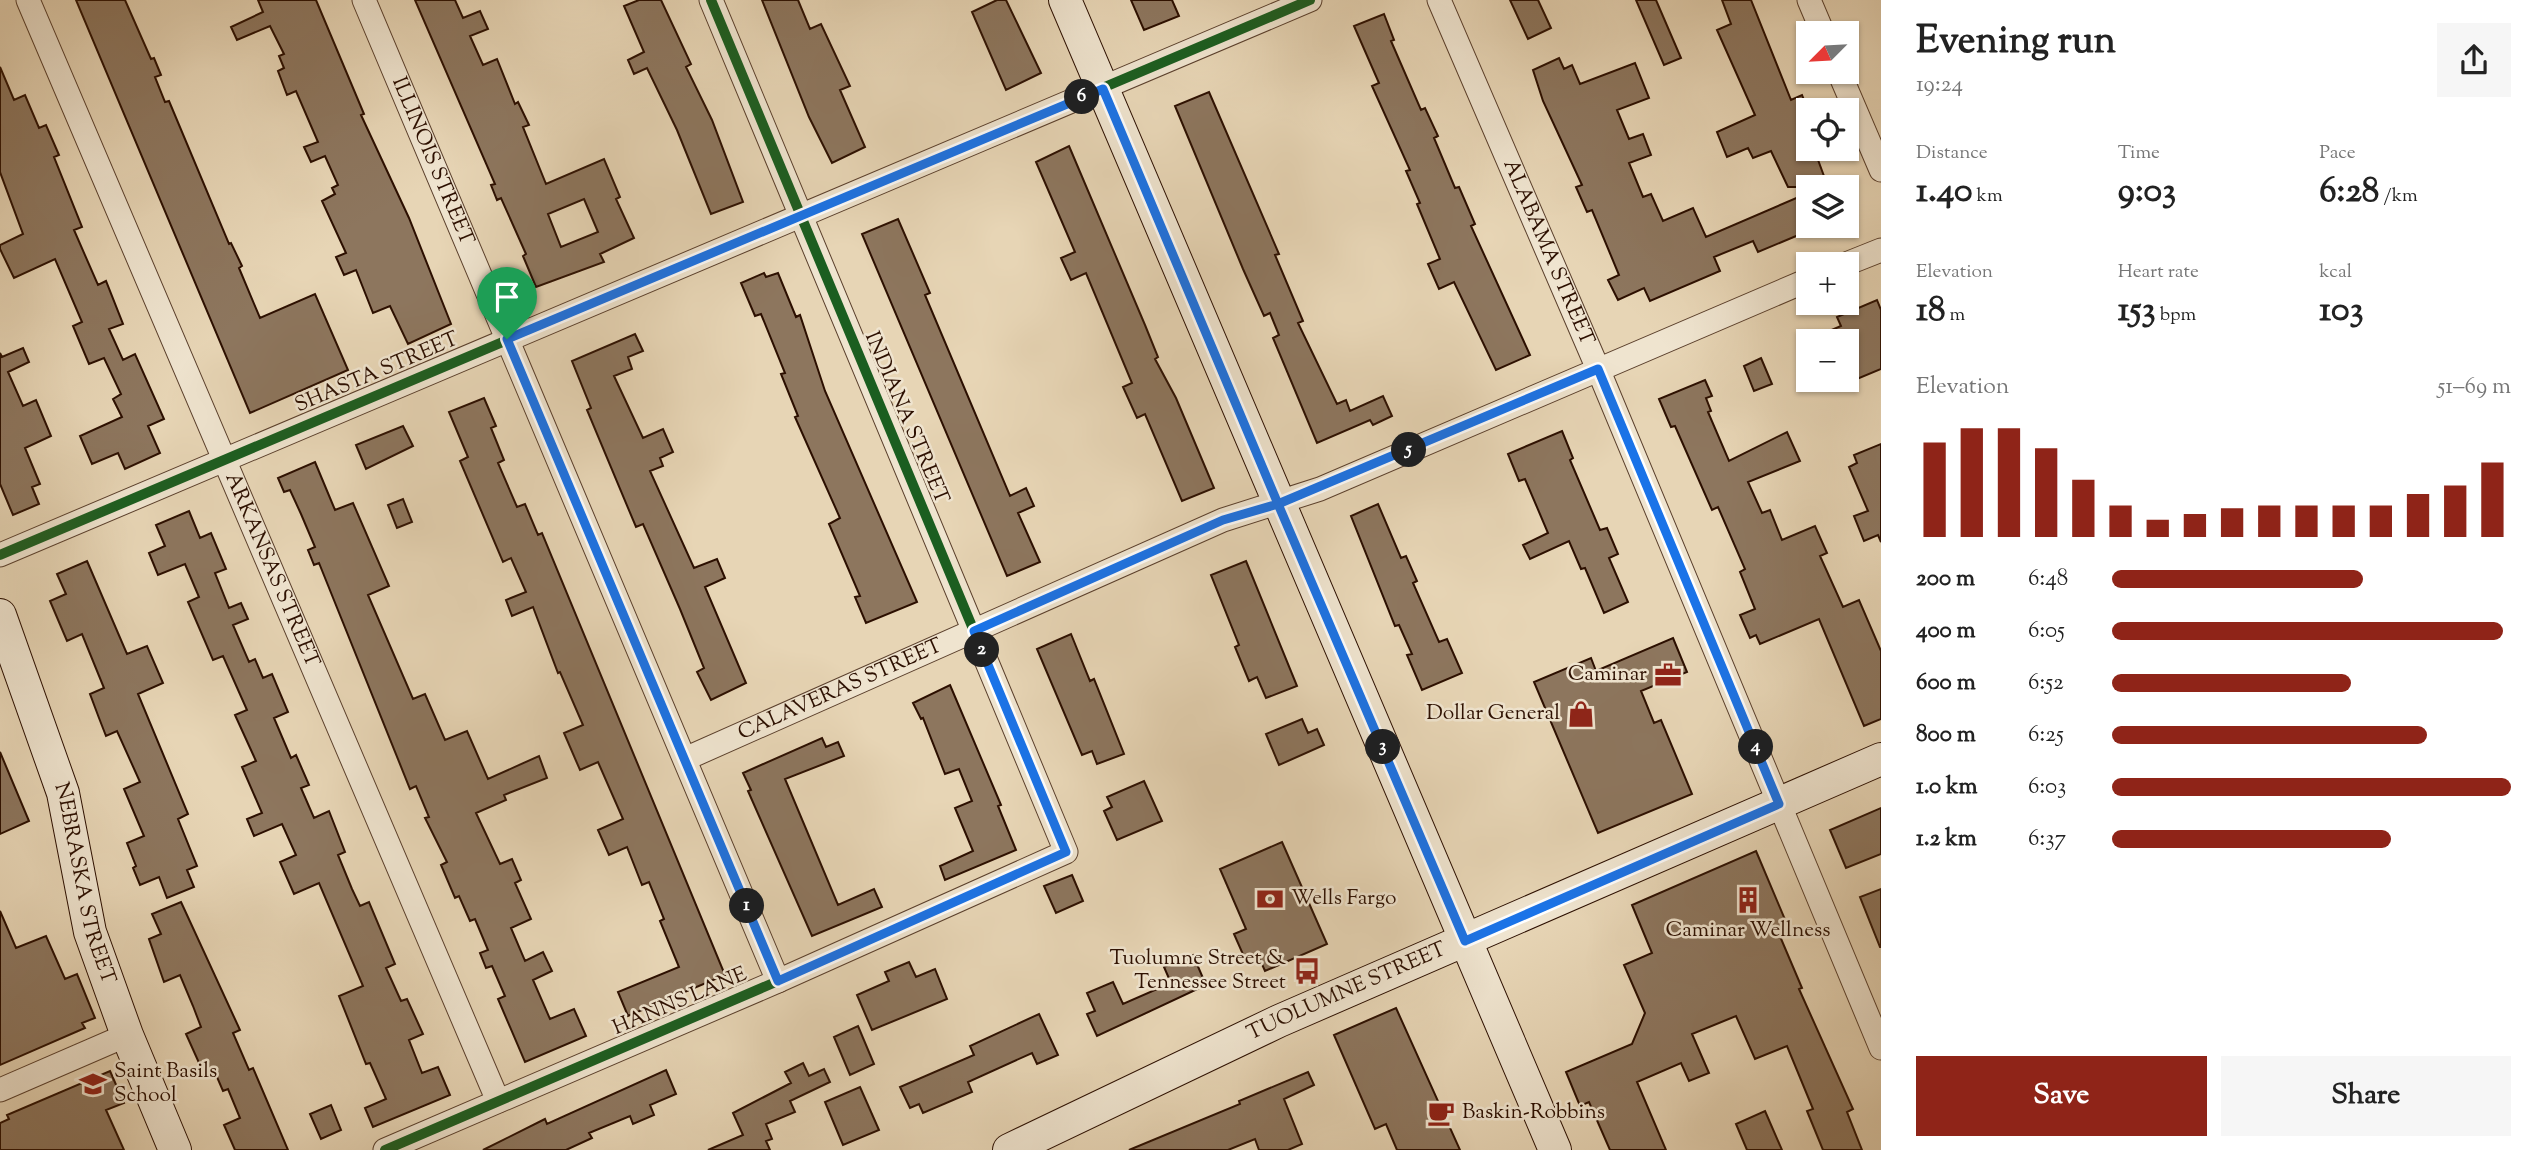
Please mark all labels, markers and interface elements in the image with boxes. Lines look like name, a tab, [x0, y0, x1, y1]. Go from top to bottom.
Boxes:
text: Evening run	[1916, 16, 2116, 70]
north arrow	[1796, 21, 1858, 84]
map controls	[1796, 21, 1859, 392]
button: share	[2437, 23, 2511, 97]
text: 19:24	[1916, 69, 1963, 102]
street label: ILLINOIS STREET	[383, 72, 481, 250]
pin: 6	[1064, 80, 1100, 114]
text: 6	[1077, 83, 1086, 110]
button: locate	[1796, 98, 1859, 161]
text: Distance	[1916, 140, 1988, 167]
text: Time	[2118, 140, 2160, 167]
text: Pace	[2319, 140, 2356, 167]
street label: ALABAMA STREET	[1495, 155, 1601, 350]
text: 1.40	[1916, 167, 1973, 218]
text: 9:03	[2118, 167, 2176, 218]
text: 6:28	[2319, 167, 2379, 218]
button: layers	[1796, 175, 1859, 238]
text: km	[1973, 183, 2003, 210]
text: /km	[2379, 183, 2418, 210]
button: +	[1796, 252, 1859, 315]
text: Elevation	[1916, 259, 1993, 286]
text: Heart rate	[2118, 259, 2199, 286]
text: kcal	[2319, 259, 2352, 286]
pin	[477, 267, 537, 339]
icon: arrive	[488, 278, 526, 316]
text: 18	[1916, 286, 1945, 337]
text: 153	[2118, 286, 2156, 337]
text: 103	[2319, 286, 2364, 337]
text: m	[1945, 302, 1965, 329]
text: bpm	[2156, 302, 2196, 329]
street label: SHASTA STREET	[290, 325, 464, 421]
street label: INDIANA STREET	[856, 327, 956, 509]
button: −	[1796, 329, 1859, 392]
text: Elevation	[1916, 371, 2009, 404]
text: 51–69 m	[2438, 371, 2511, 404]
pin: 5	[1392, 433, 1426, 468]
text: 5	[1405, 436, 1412, 463]
street label: ARKANSAS STREET	[217, 468, 326, 673]
text: 200 m	[1916, 563, 1975, 596]
text: 6:48	[2028, 563, 2068, 596]
text: 400 m	[1916, 615, 1976, 648]
text: 6:05	[2028, 615, 2065, 648]
street label: CALAVERAS STREET	[733, 631, 948, 749]
pin: 2	[964, 632, 1000, 668]
text: 2	[977, 636, 986, 663]
place label: Caminar	[1568, 660, 1647, 690]
office icon: Caminar	[1653, 660, 1683, 690]
text: 600 m	[1916, 667, 1976, 700]
text: 6:52	[2028, 667, 2064, 700]
place label: Dollar General	[1426, 699, 1560, 729]
shop icon: Dollar General	[1566, 699, 1596, 729]
text: 800 m	[1916, 719, 1976, 752]
text: 6:25	[2028, 719, 2064, 752]
pin: 3	[1366, 730, 1400, 764]
pin: 4	[1738, 730, 1774, 764]
text: 3	[1379, 733, 1386, 760]
text: 4	[1751, 733, 1760, 760]
text: 1.0 km	[1916, 771, 1978, 804]
text: 6:03	[2028, 771, 2066, 804]
street label: NEBRASKA STREET	[46, 779, 123, 989]
text: 1.2 km	[1916, 823, 1977, 856]
text: 6:37	[2028, 823, 2066, 856]
bank icon: Wells Fargo	[1255, 884, 1285, 914]
place label: Wells Fargo	[1291, 884, 1397, 914]
building icon: Caminar Wellness	[1733, 885, 1763, 915]
pin: 1	[730, 888, 764, 923]
text: 1	[743, 892, 750, 919]
place label: Caminar Wellness	[1666, 916, 1830, 946]
street label: TUOLUMNE STREET	[1242, 935, 1451, 1049]
place label: Tuolumne Street & Tennessee Street	[1109, 944, 1286, 998]
bus stop icon: Tuolumne Street & Tennessee Street	[1292, 956, 1322, 986]
street label: HANNS LANE	[608, 960, 752, 1044]
button: Save	[1916, 1056, 2207, 1136]
button: Share	[2221, 1056, 2511, 1136]
place label: Saint Basils School	[114, 1057, 217, 1111]
school or university icon: Saint Basils School	[78, 1069, 108, 1099]
cafe icon: Baskin-Robbins	[1426, 1098, 1456, 1128]
place label: Baskin-Robbins	[1462, 1098, 1605, 1128]

